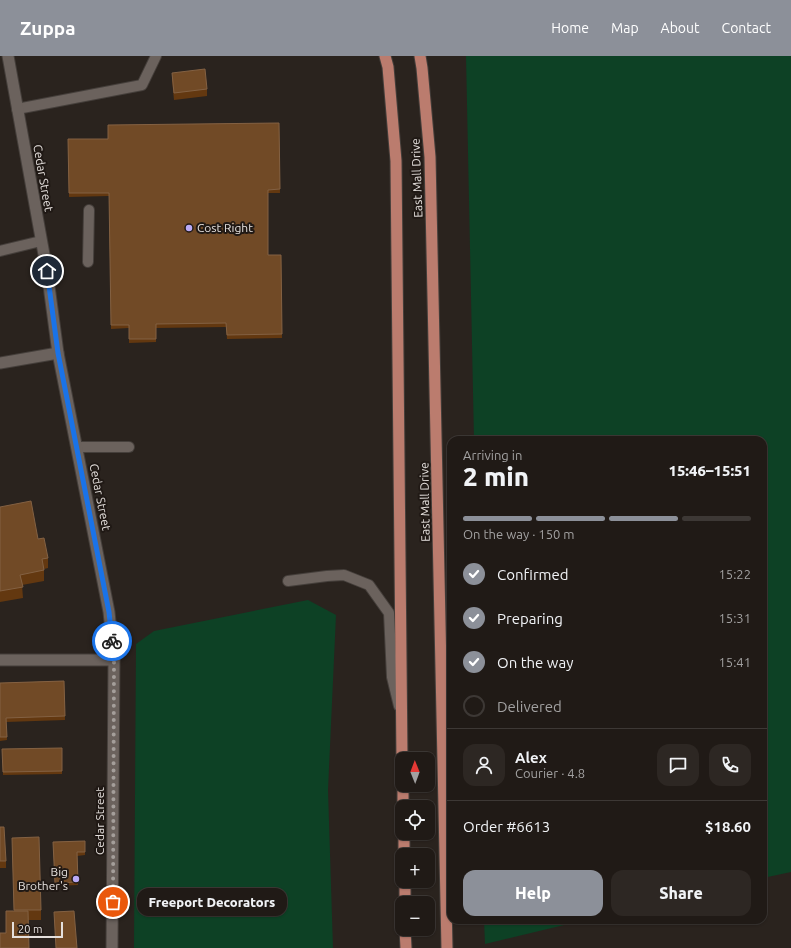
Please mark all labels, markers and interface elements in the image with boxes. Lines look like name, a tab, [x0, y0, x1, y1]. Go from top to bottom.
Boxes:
text: Zuppa	[20, 17, 76, 39]
text: Home	[551, 20, 589, 36]
text: Map	[611, 20, 639, 36]
text: About	[661, 20, 700, 36]
text: Contact	[722, 20, 771, 36]
street label: East Mall Drive	[409, 138, 424, 218]
street label: Cedar Street	[31, 143, 56, 213]
place label: Cost Right	[197, 221, 253, 234]
marker: Cost Right	[184, 223, 194, 233]
pin	[30, 254, 64, 288]
icon: home	[36, 260, 58, 282]
text: Arriving in	[463, 448, 522, 462]
street label: Cedar Street	[88, 462, 113, 532]
street label: East Mall Drive	[417, 462, 432, 542]
text: 2 min	[463, 462, 529, 491]
text: 15:46–15:51	[668, 462, 751, 479]
text: On the way · 150 m	[463, 527, 575, 541]
icon: check	[463, 563, 485, 585]
text: Confirmed	[497, 566, 569, 583]
text: 15:22	[718, 567, 751, 581]
icon: check	[463, 607, 485, 629]
text: Preparing	[497, 610, 563, 627]
text: 15:31	[718, 611, 751, 625]
courier	[92, 621, 132, 661]
icon: bike	[101, 630, 123, 652]
icon: check	[463, 651, 485, 673]
text: On the way	[497, 654, 573, 671]
text: 15:41	[718, 655, 751, 669]
text: Delivered	[497, 698, 562, 715]
button: person	[463, 744, 505, 786]
button: chat	[657, 744, 699, 786]
button: phone	[709, 744, 751, 786]
text: Alex	[515, 749, 547, 766]
north arrow	[395, 752, 435, 792]
map controls	[395, 752, 435, 936]
text: Courier · 4.8	[515, 766, 585, 780]
street label: Cedar Street	[93, 787, 106, 855]
button: locate	[395, 800, 435, 840]
text: Order #6613	[463, 818, 550, 835]
text: $18.60	[705, 818, 751, 835]
button: +	[395, 848, 435, 888]
place label: Big Brother's	[18, 865, 68, 892]
button: Help	[463, 870, 603, 916]
button: Share	[611, 870, 751, 916]
marker: Big Brother's	[71, 874, 81, 884]
pin	[96, 885, 130, 919]
callout: Freeport Decorators	[137, 888, 287, 916]
icon: bag	[102, 891, 124, 913]
text: Freeport Decorators	[149, 895, 275, 909]
button: −	[395, 896, 435, 936]
scale bar	[12, 920, 63, 939]
text: 20 m	[18, 923, 42, 935]

